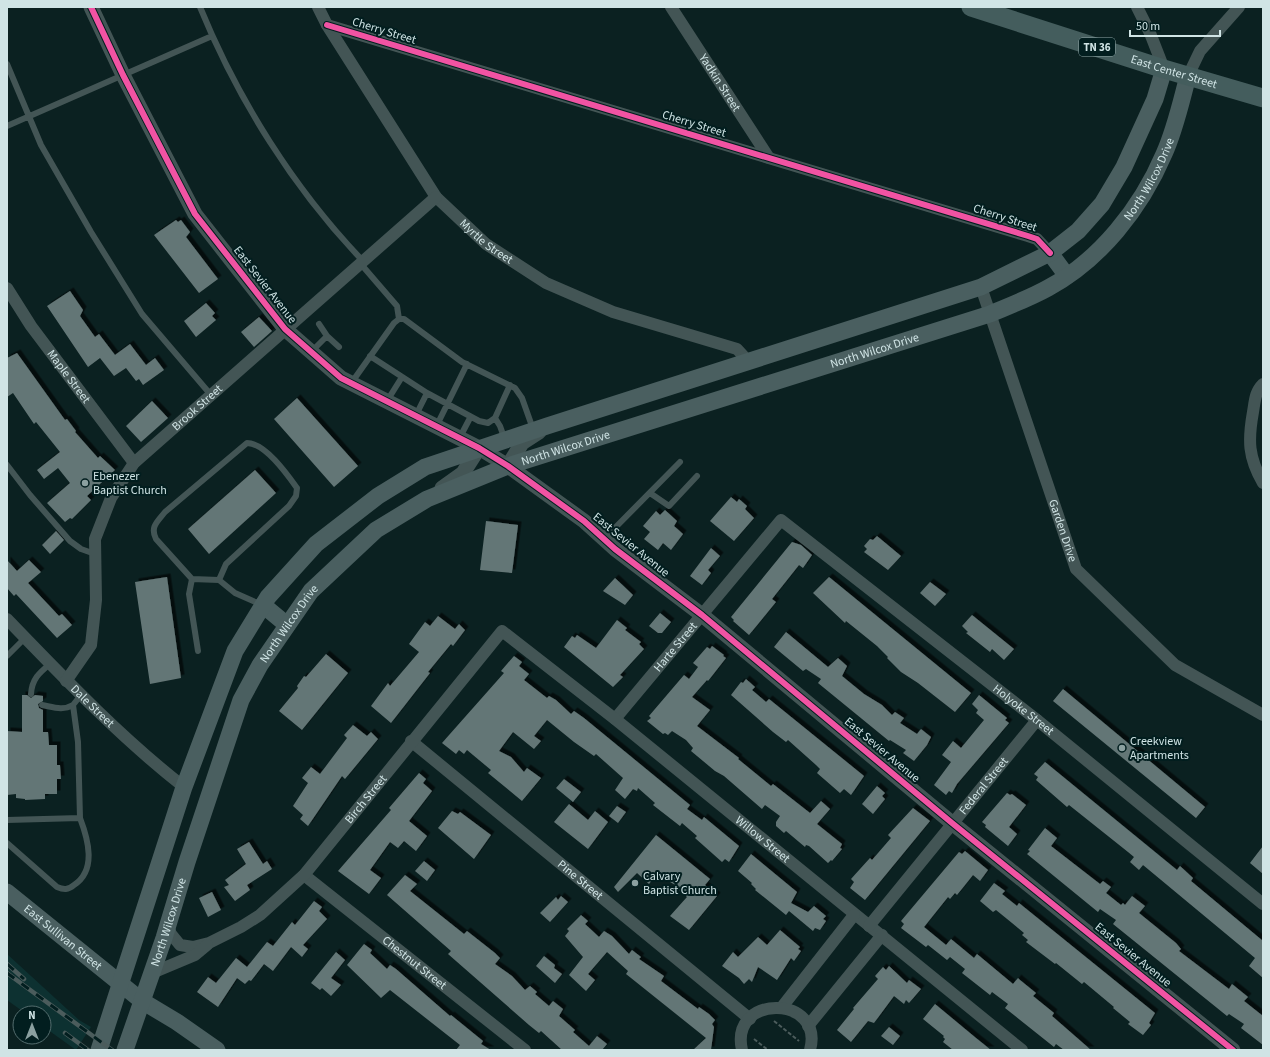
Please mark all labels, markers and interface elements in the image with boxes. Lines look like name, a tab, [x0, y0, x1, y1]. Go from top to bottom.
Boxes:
scale bar	[1130, 12, 1220, 38]
street label: Cherry Street	[350, 13, 418, 49]
text: 50 m	[1136, 18, 1160, 35]
road number: TN 36	[1079, 38, 1115, 56]
street label: Yadkin Street	[694, 50, 745, 115]
street label: East Center Street	[1129, 50, 1219, 93]
street label: Cherry Street	[660, 106, 728, 142]
street label: North Wilcox Drive	[1119, 135, 1178, 224]
street label: Cherry Street	[971, 200, 1039, 236]
street label: Myrtle Street	[456, 215, 516, 268]
street label: East Sevier Avenue	[229, 243, 301, 327]
street label: North Wilcox Drive	[828, 328, 921, 372]
street label: Maple Street	[43, 346, 95, 407]
street label: Brook Street	[168, 380, 226, 435]
street label: North Wilcox Drive	[519, 426, 612, 470]
place label: Ebenezer Baptist Church	[93, 468, 167, 499]
marker: Ebenezer Baptist Church	[80, 478, 90, 488]
street label: Garden Drive	[1045, 497, 1082, 564]
street label: East Sevier Avenue	[589, 509, 673, 581]
street label: North Wilcox Drive	[255, 580, 322, 666]
street label: Harte Street	[649, 618, 701, 675]
street label: Holyoke Street	[989, 680, 1058, 739]
street label: Dale Street	[67, 681, 118, 731]
street label: East Sevier Avenue	[840, 713, 924, 787]
place label: Creekview Apartments	[1130, 733, 1189, 764]
marker: Creekview Apartments	[1117, 743, 1127, 753]
street label: Federal Street	[955, 753, 1012, 818]
street label: Birch Street	[341, 771, 391, 827]
street label: Willow Street	[732, 812, 794, 867]
street label: Pine Street	[554, 856, 607, 904]
place label: Calvary Baptist Church	[643, 868, 717, 899]
street label: North Wilcox Drive	[146, 876, 190, 969]
marker: Calvary Baptist Church	[630, 878, 640, 888]
street label: East Sullivan Street	[20, 900, 106, 974]
street label: East Sevier Avenue	[1091, 919, 1175, 991]
street label: Chestnut Street	[379, 932, 450, 993]
north arrow	[12, 1005, 52, 1045]
text: N	[28, 1008, 36, 1023]

